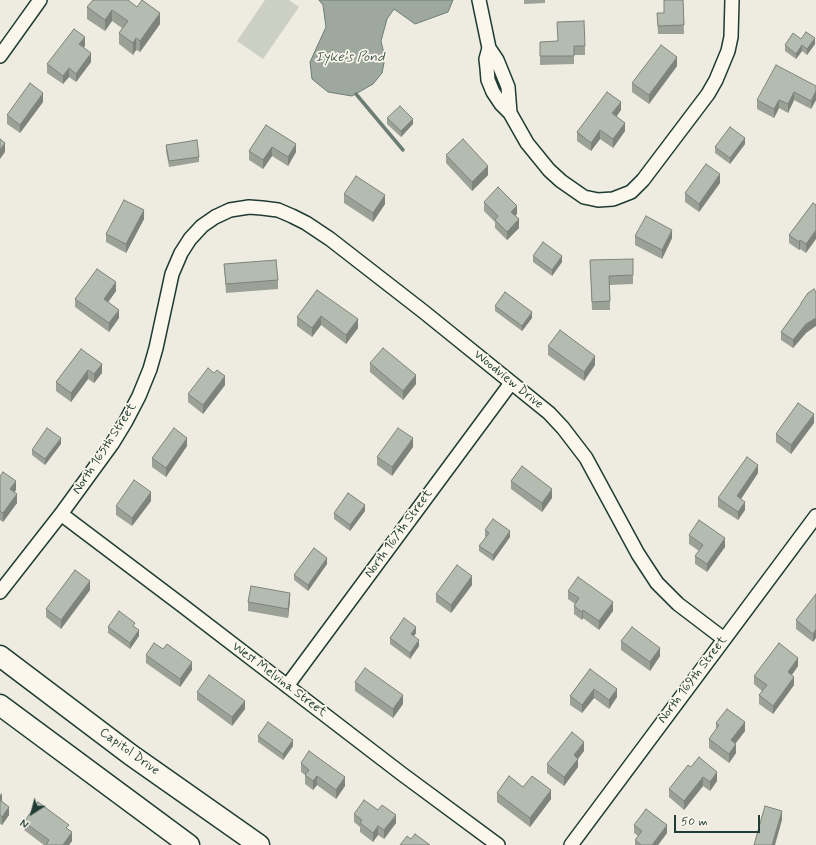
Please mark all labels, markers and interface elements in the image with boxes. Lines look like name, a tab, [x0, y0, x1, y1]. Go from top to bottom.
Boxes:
water label: Iyke's Pond	[315, 50, 385, 66]
street label: Woodview Drive	[470, 347, 546, 413]
street label: North 165th Street	[70, 400, 140, 498]
street label: North 167th Street	[362, 487, 436, 581]
street label: North 169th Street	[655, 633, 731, 727]
street label: West Melvina Street	[229, 639, 329, 721]
street label: Capitol Drive	[96, 725, 162, 779]
north arrow	[12, 793, 52, 833]
scale bar	[676, 807, 762, 833]
text: 50 m	[681, 814, 708, 830]
text: N	[18, 815, 32, 831]

